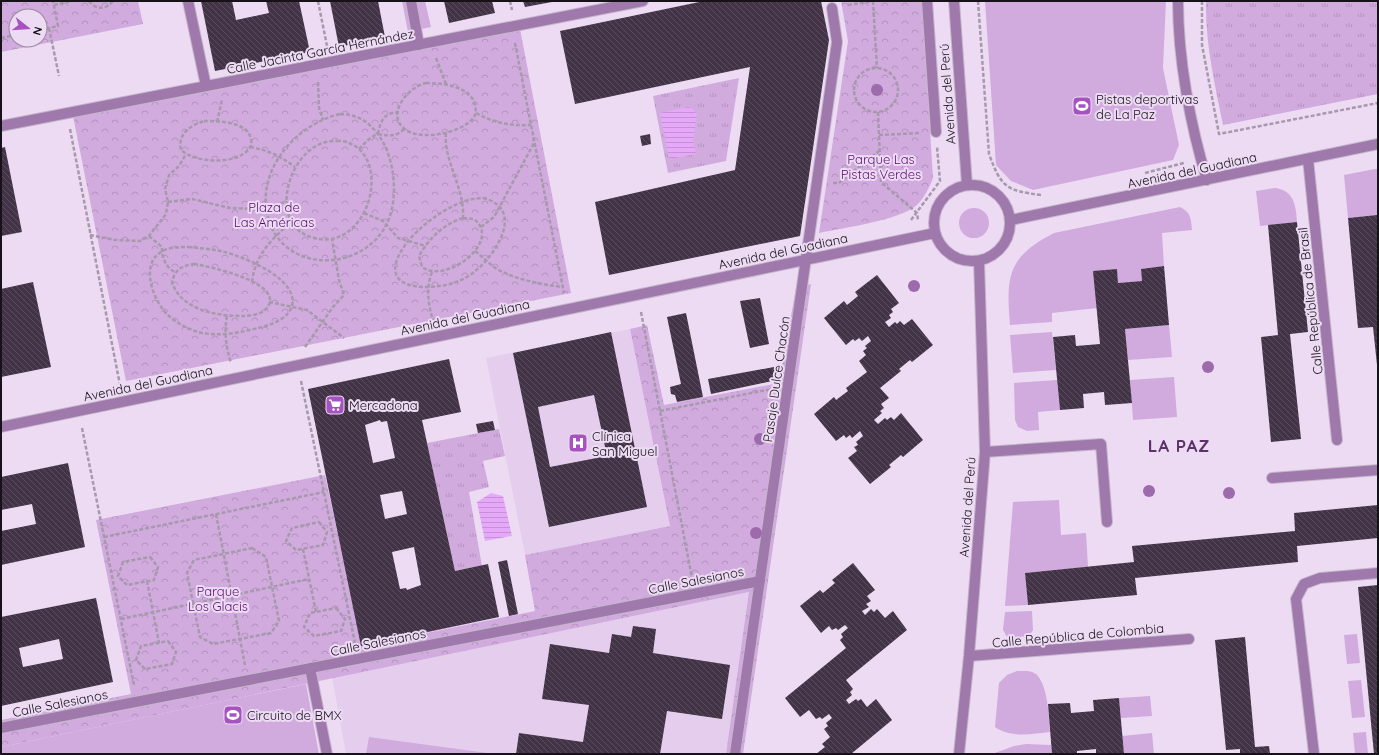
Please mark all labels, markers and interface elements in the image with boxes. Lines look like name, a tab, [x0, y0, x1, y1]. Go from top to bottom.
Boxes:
north arrow	[8, 8, 48, 48]
text: N	[30, 25, 45, 37]
street label: Calle Jacinta García Hernández	[225, 25, 415, 77]
street label: Avenida del Perú	[935, 43, 959, 145]
place label: Pistas deportivas de La Paz	[1096, 91, 1199, 122]
sports icon: Pistas deportivas de La Paz	[1071, 95, 1093, 117]
street label: Avenida del Guadiana	[1126, 148, 1258, 192]
park label: Parque Las Pistas Verdes	[841, 151, 921, 182]
park label: Plaza de Las Américas	[234, 199, 314, 230]
street label: Calle República de Brasil	[1294, 227, 1326, 375]
street label: Avenida del Guadiana	[717, 229, 849, 273]
street label: Avenida del Guadiana	[399, 295, 531, 339]
street label: Pasaje Dulce Chacón	[759, 315, 793, 443]
street label: Avenida del Guadiana	[82, 361, 214, 405]
supermarket icon: Mercadona	[324, 394, 346, 416]
place label: Mercadona	[349, 397, 418, 413]
place label: Clínica San Miguel	[592, 428, 658, 459]
hospital icon: Clínica San Miguel	[567, 432, 589, 454]
district label: LA PAZ	[1148, 435, 1210, 456]
street label: Avenida del Perú	[955, 456, 979, 558]
street label: Calle Salesianos	[647, 563, 745, 597]
park label: Parque Los Glacis	[188, 583, 248, 614]
street label: Calle República de Colombia	[991, 620, 1165, 650]
street label: Calle Salesianos	[329, 625, 427, 659]
street label: Calle Salesianos	[11, 686, 109, 720]
sports icon: Circuito de BMX	[222, 704, 244, 726]
place label: Circuito de BMX	[247, 707, 342, 723]

